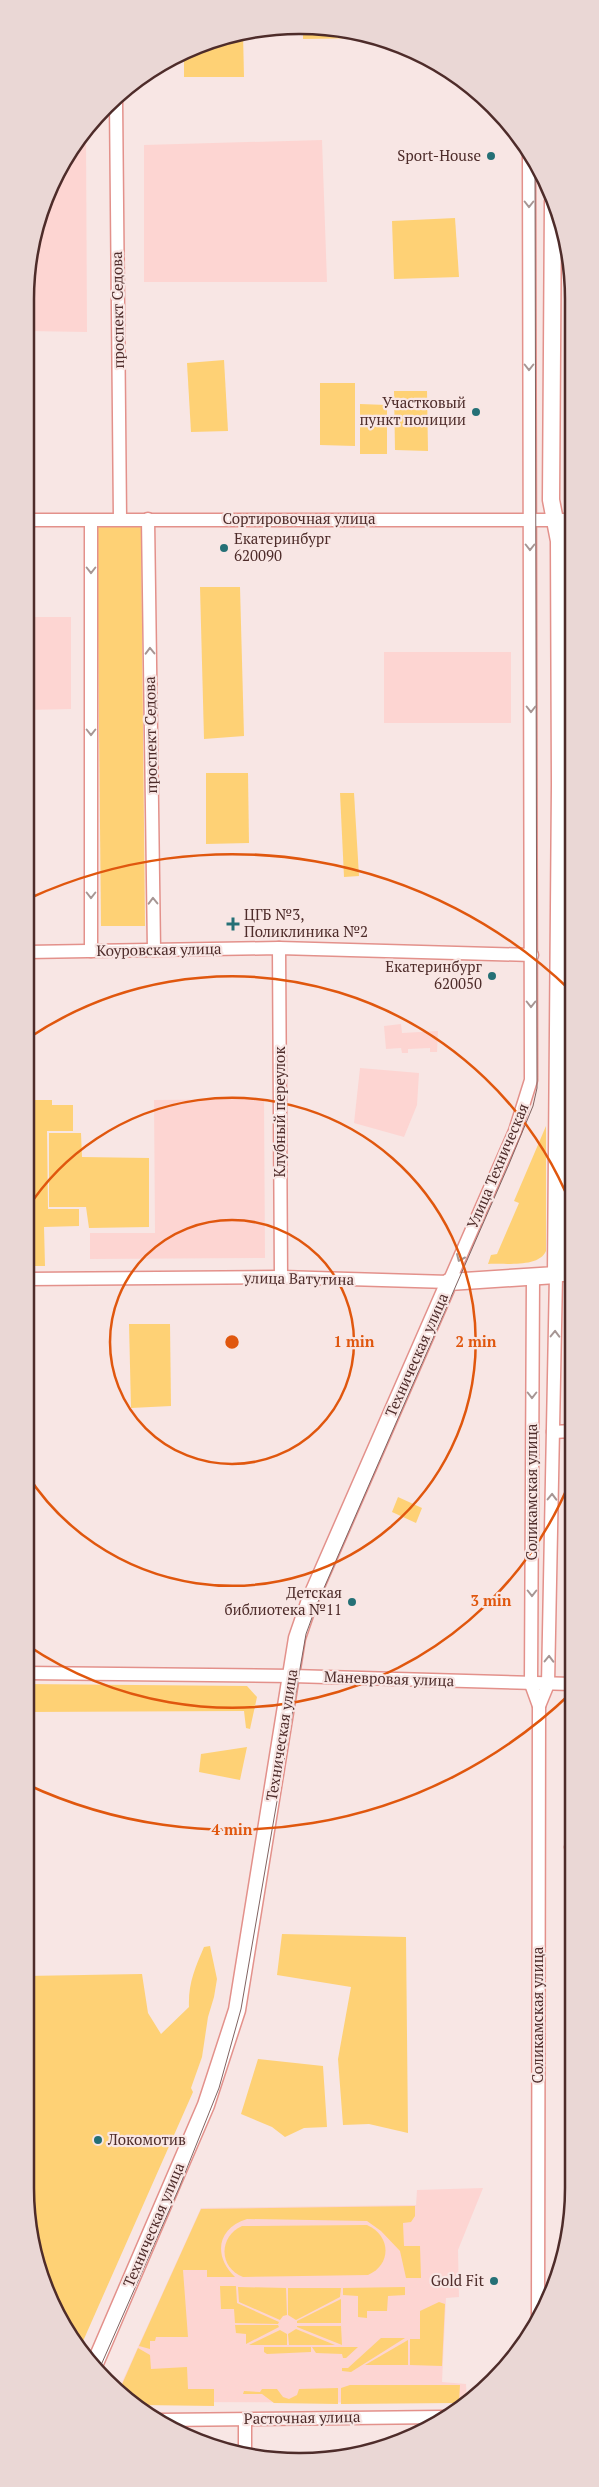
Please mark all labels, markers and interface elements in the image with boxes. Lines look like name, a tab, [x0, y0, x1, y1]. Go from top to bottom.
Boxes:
place label: Sport-House	[397, 145, 481, 165]
marker: Sport-House	[485, 150, 497, 162]
one-way arrow	[524, 200, 534, 208]
street label: проспект Седова	[106, 251, 128, 369]
one-way arrow	[524, 363, 534, 371]
place label: Участковый пункт полиции	[359, 392, 466, 429]
marker: Участковый пункт полиции	[470, 406, 482, 418]
street label: Сортировочная улица	[222, 508, 376, 528]
place label: Екатеринбург 620090	[234, 528, 331, 565]
marker: Екатеринбург 620090	[218, 542, 230, 554]
one-way arrow	[525, 543, 535, 551]
one-way arrow	[86, 566, 96, 574]
one-way arrow	[145, 647, 155, 654]
street label: проспект Седова	[139, 676, 161, 794]
one-way arrow	[526, 706, 536, 713]
one-way arrow	[86, 728, 96, 736]
one-way arrow	[86, 891, 96, 899]
one-way arrow	[148, 897, 158, 904]
place label: ЦГБ №3, Поликлиника №2	[244, 904, 368, 941]
marker: ЦГБ №3, Поликлиника №2	[226, 917, 240, 931]
street label: Коуровская улица	[96, 938, 222, 960]
place label: Екатеринбург 620050	[385, 956, 483, 993]
marker: Екатеринбург 620050	[486, 970, 498, 982]
one-way arrow	[526, 1000, 536, 1008]
street label: Клубный переулок	[269, 1046, 289, 1178]
street label: Улица Техническая	[462, 1100, 533, 1231]
one-way arrow	[455, 1253, 466, 1262]
street label: улица Ватутина	[243, 1267, 355, 1289]
street label: Техническая улица	[380, 1289, 452, 1420]
one-way arrow	[550, 1330, 560, 1338]
text: 1 min	[333, 1331, 375, 1351]
text: 2 min	[455, 1331, 497, 1351]
centre of rings	[223, 1333, 241, 1351]
one-way arrow	[527, 1392, 537, 1400]
street label: Соликамская улица	[521, 1423, 541, 1560]
one-way arrow	[547, 1493, 557, 1500]
place label: Детская библиотека №11	[224, 1582, 342, 1619]
one-way arrow	[526, 1589, 537, 1597]
text: 3 min	[470, 1590, 512, 1610]
marker: Детская библиотека №11	[346, 1596, 358, 1608]
one-way arrow	[544, 1655, 554, 1663]
street label: Маневровая улица	[323, 1666, 455, 1690]
street label: Техническая улица	[261, 1667, 301, 1802]
text: 4 min	[211, 1819, 253, 1839]
street label: Соликамская улица	[527, 1946, 547, 2083]
place label: Локомотив	[107, 2129, 186, 2149]
marker: Локомотив	[92, 2134, 104, 2146]
street label: Техническая улица	[118, 2159, 188, 2290]
place label: Gold Fit	[431, 2270, 484, 2290]
marker: Gold Fit	[488, 2275, 500, 2287]
street label: Расточная улица	[243, 2406, 361, 2428]

